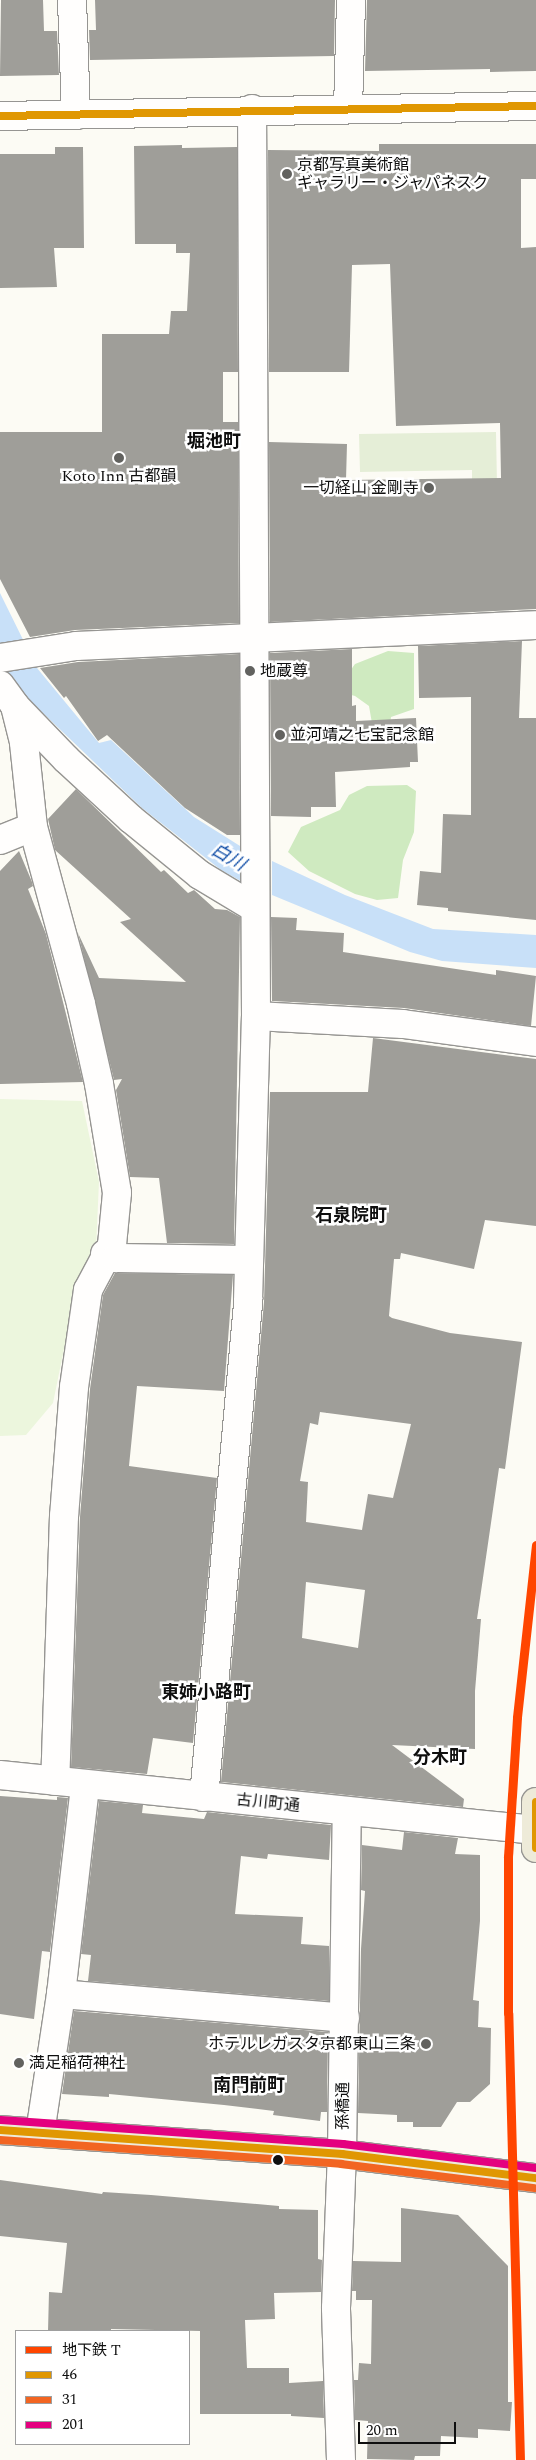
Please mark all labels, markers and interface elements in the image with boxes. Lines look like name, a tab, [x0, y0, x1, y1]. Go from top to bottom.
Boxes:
place label: 京都写真美術館 ギャラリー・ジャパネスク	[297, 155, 489, 193]
marker: 京都写真美術館 ギャラリー・ジャパネスク	[281, 168, 293, 180]
district label: 堀池町	[187, 431, 241, 453]
marker: Koto Inn 古都韻	[113, 452, 125, 464]
place label: Koto Inn 古都韻	[62, 466, 176, 486]
place label: 一切経山 金剛寺	[303, 478, 419, 498]
marker: 一切経山 金剛寺	[423, 482, 435, 494]
place label: 地蔵尊	[260, 661, 308, 681]
marker: 地蔵尊	[244, 665, 256, 677]
place label: 並河靖之七宝記念館	[290, 725, 434, 745]
marker: 並河靖之七宝記念館	[274, 729, 286, 741]
water label: 白川	[207, 840, 249, 876]
district label: 石泉院町	[315, 1205, 387, 1227]
district label: 東姉小路町	[161, 1682, 251, 1704]
district label: 分木町	[413, 1747, 467, 1769]
street label: 古川町通	[235, 1790, 301, 1816]
place label: ホテルレガスタ京都東山三条	[208, 2034, 416, 2054]
marker: ホテルレガスタ京都東山三条	[420, 2038, 432, 2050]
place label: 満足稲荷神社	[29, 2053, 125, 2073]
marker: 満足稲荷神社	[13, 2057, 25, 2069]
district label: 南門前町	[213, 2075, 285, 2097]
street label: 孫橋通	[333, 2082, 353, 2130]
unlabelled marker	[273, 2155, 283, 2165]
legend	[15, 2330, 190, 2445]
text: 地下鉄 T	[62, 2339, 121, 2362]
text: 46	[62, 2363, 77, 2386]
text: 31	[62, 2388, 77, 2411]
scale bar	[361, 2412, 458, 2444]
text: 201	[62, 2413, 85, 2436]
text: 20 m	[366, 2419, 398, 2442]

